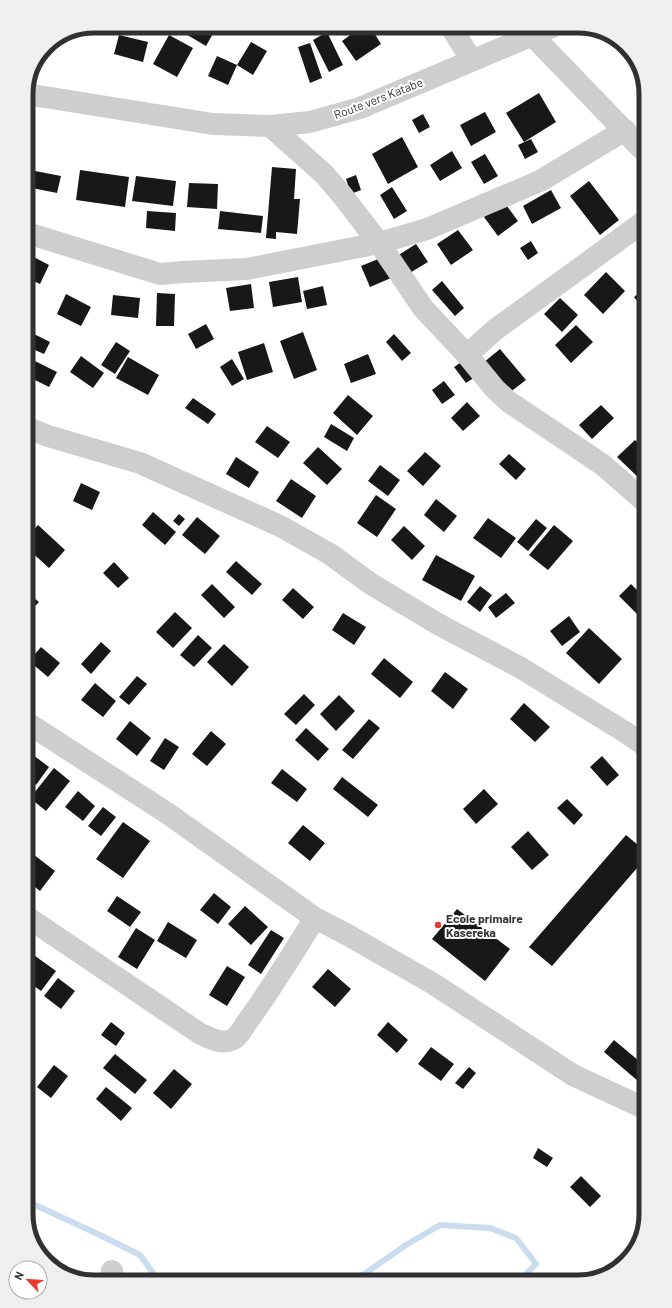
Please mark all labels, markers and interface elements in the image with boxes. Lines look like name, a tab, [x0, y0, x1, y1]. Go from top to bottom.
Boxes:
street label: Route vers Katabe	[331, 75, 425, 121]
place label: Ecole primaire Kasereka	[446, 911, 523, 939]
marker: Ecole primaire Kasereka	[433, 920, 443, 930]
north arrow	[8, 1260, 48, 1300]
text: N	[11, 1269, 26, 1282]

